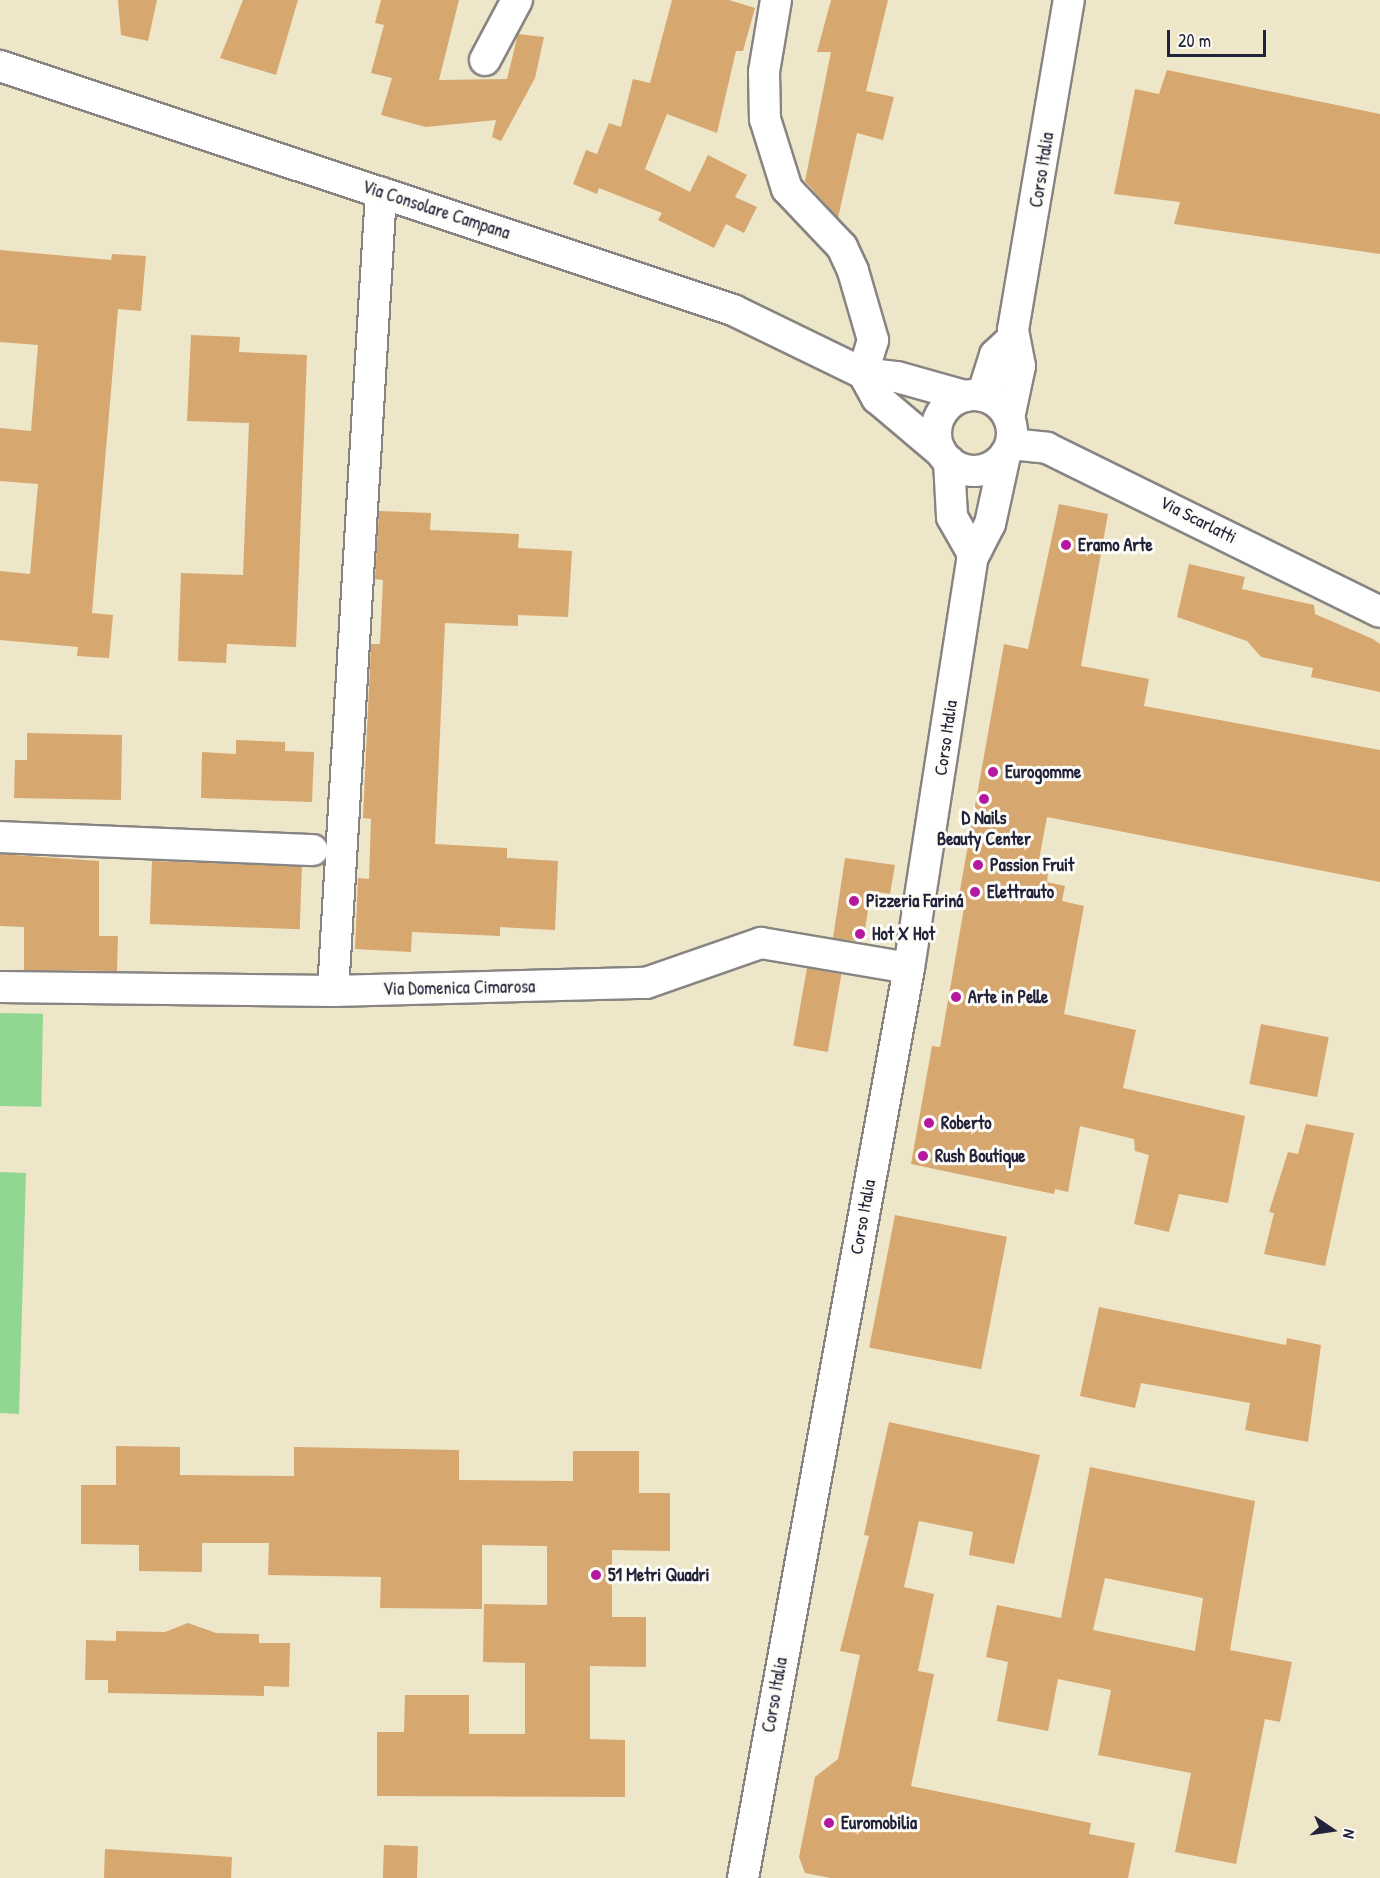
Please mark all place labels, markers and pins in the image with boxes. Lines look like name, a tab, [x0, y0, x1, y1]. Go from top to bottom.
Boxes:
place label: Eramo Arte	[1078, 534, 1153, 556]
marker: Eramo Arte	[1059, 538, 1073, 552]
place label: Eurogomme	[1005, 761, 1081, 783]
marker: Eurogomme	[986, 765, 1000, 779]
marker: D Nails Beauty Center	[977, 792, 991, 806]
place label: D Nails Beauty Center	[937, 808, 1031, 850]
place label: Passion Fruit	[990, 854, 1074, 876]
marker: Passion Fruit	[971, 858, 985, 872]
place label: Elettrauto	[987, 881, 1054, 903]
marker: Elettrauto	[968, 885, 982, 899]
place label: Pizzeria Fariná	[866, 890, 963, 912]
marker: Pizzeria Fariná	[847, 894, 861, 908]
place label: Hot X Hot	[872, 923, 935, 945]
marker: Hot X Hot	[853, 927, 867, 941]
place label: Arte in Pelle	[968, 986, 1048, 1008]
marker: Arte in Pelle	[949, 990, 963, 1004]
place label: Roberto	[941, 1112, 991, 1134]
marker: Roberto	[922, 1116, 936, 1130]
place label: Rush Boutique	[935, 1145, 1026, 1167]
marker: Rush Boutique	[916, 1149, 930, 1163]
place label: 51 Metri Quadri	[608, 1564, 709, 1586]
marker: 51 Metri Quadri	[589, 1568, 603, 1582]
place label: Euromobilia	[841, 1812, 917, 1834]
marker: Euromobilia	[822, 1816, 836, 1830]

